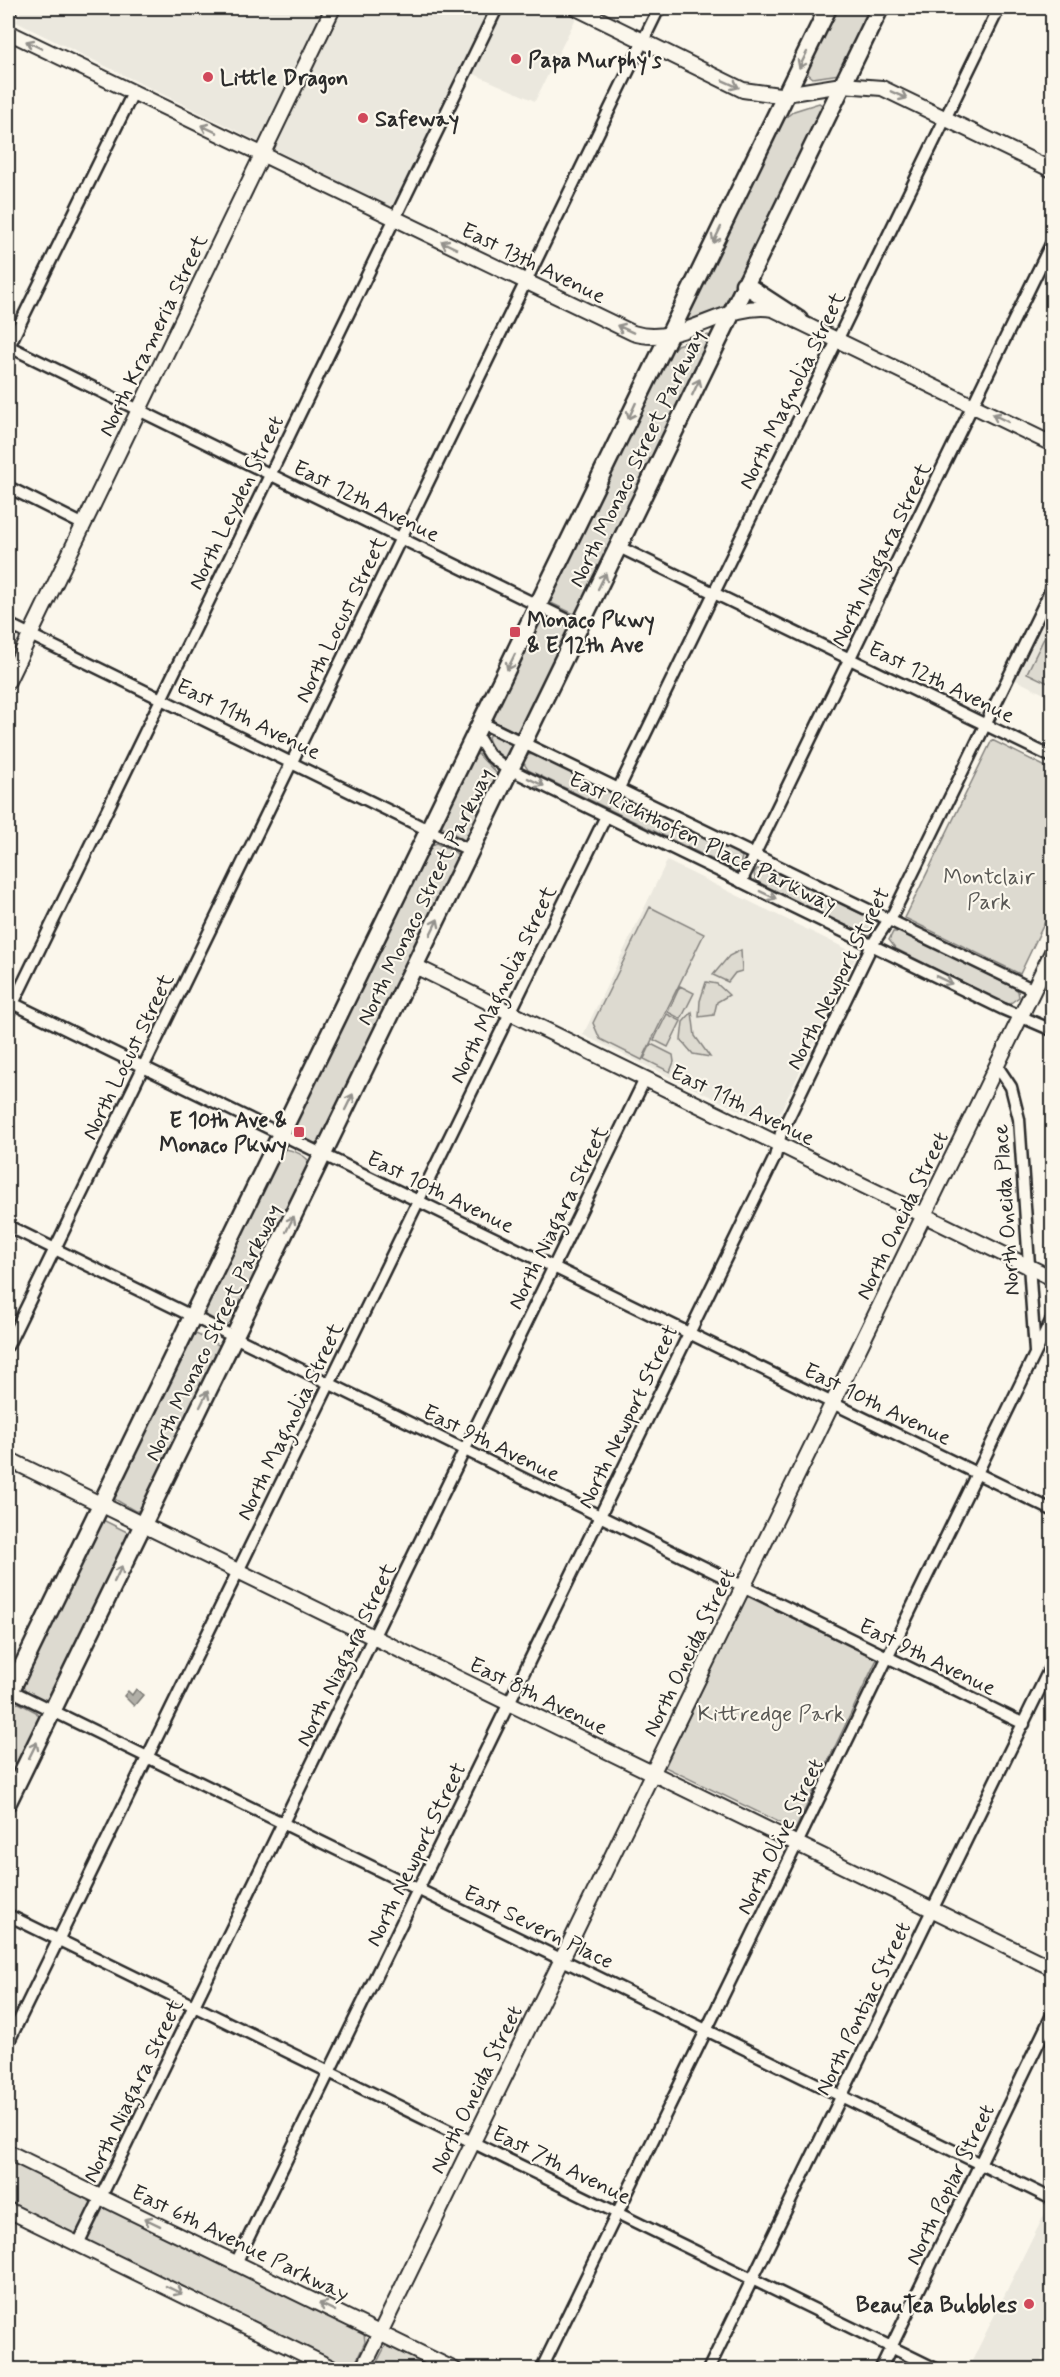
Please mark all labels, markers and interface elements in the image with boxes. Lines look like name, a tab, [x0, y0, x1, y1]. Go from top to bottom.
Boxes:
one-way arrow	[25, 38, 43, 50]
place label: Papa Murphy's	[528, 47, 662, 76]
one-way arrow	[797, 51, 808, 69]
marker: Papa Murphy's	[509, 52, 523, 66]
place label: Little Dragon	[220, 65, 348, 94]
marker: Little Dragon	[201, 70, 215, 84]
one-way arrow	[722, 80, 740, 91]
one-way arrow	[889, 90, 908, 101]
place label: Safeway	[375, 106, 459, 135]
marker: Safeway	[356, 111, 370, 125]
one-way arrow	[201, 123, 219, 135]
street label: East 13th Avenue	[456, 217, 610, 311]
one-way arrow	[711, 226, 722, 244]
street label: North Krameria Street	[93, 230, 215, 442]
one-way arrow	[441, 239, 459, 250]
street label: North Magnolia Street	[733, 287, 856, 496]
one-way arrow	[617, 323, 635, 334]
street label: North Monaco Street Parkway	[563, 325, 712, 592]
one-way arrow	[690, 378, 702, 396]
one-way arrow	[626, 401, 638, 419]
street label: North Leyden Street	[182, 411, 291, 595]
one-way arrow	[991, 412, 1009, 424]
street label: East 12th Avenue	[288, 454, 444, 549]
street label: North Niagara Street	[825, 458, 941, 653]
street label: North Locust Street	[289, 532, 394, 708]
one-way arrow	[597, 573, 609, 591]
place label: Monaco Pkwy & E 12th Ave	[527, 607, 655, 660]
marker: Monaco Pkwy & E 12th Ave	[508, 625, 522, 639]
street label: East 12th Avenue	[863, 635, 1019, 730]
one-way arrow	[505, 653, 517, 671]
street label: East 11th Avenue	[171, 673, 325, 767]
street label: North Monaco Street Parkway	[351, 763, 500, 1030]
street label: East Richthofen Place Parkway	[564, 766, 841, 920]
one-way arrow	[527, 777, 545, 789]
park label: Montclair Park	[943, 864, 1036, 917]
street label: North Magnolia Street	[444, 881, 567, 1090]
street label: North Newport Street	[781, 883, 897, 1075]
one-way arrow	[759, 890, 777, 902]
one-way arrow	[429, 918, 441, 936]
street label: North Locust Street	[76, 969, 181, 1145]
one-way arrow	[934, 975, 952, 987]
street label: East 11th Avenue	[665, 1059, 819, 1153]
one-way arrow	[344, 1094, 355, 1112]
place label: E 10th Ave & Monaco Pkwy	[159, 1107, 287, 1161]
street label: North Niagara Street	[502, 1121, 618, 1316]
street label: North Oneida Place	[987, 1123, 1027, 1297]
marker: E 10th Ave & Monaco Pkwy	[292, 1125, 306, 1139]
street label: North Oneida Street	[850, 1127, 956, 1305]
street label: East 10th Avenue	[362, 1145, 519, 1241]
street label: North Monaco Street Parkway	[139, 1199, 288, 1466]
one-way arrow	[284, 1215, 296, 1233]
street label: North Magnolia Street	[231, 1318, 354, 1527]
street label: North Newport Street	[572, 1320, 686, 1514]
street label: East 10th Avenue	[799, 1357, 956, 1453]
one-way arrow	[199, 1391, 211, 1409]
street label: East 9th Avenue	[418, 1399, 564, 1489]
street label: North Niagara Street	[290, 1558, 406, 1753]
street label: North Oneida Street	[637, 1564, 743, 1742]
one-way arrow	[113, 1566, 125, 1584]
street label: East 9th Avenue	[854, 1613, 1000, 1703]
street label: East 8th Avenue	[464, 1651, 612, 1742]
park label: Kittredge Park	[697, 1701, 845, 1732]
one-way arrow	[28, 1741, 39, 1759]
street label: North Olive Street	[731, 1754, 831, 1920]
street label: North Newport Street	[360, 1758, 474, 1952]
street label: East Severn Place	[459, 1879, 618, 1976]
street label: North Pontiac Street	[810, 1917, 918, 2100]
street label: North Niagara Street	[77, 1994, 193, 2189]
street label: North Oneida Street	[424, 2001, 530, 2179]
street label: North Poplar Street	[900, 2100, 1002, 2270]
street label: East 7th Avenue	[487, 2120, 636, 2212]
street label: East 6th Avenue Parkway	[127, 2179, 354, 2309]
one-way arrow	[143, 2216, 161, 2227]
one-way arrow	[164, 2285, 182, 2297]
place label: BeauTea Bubbles	[856, 2292, 1017, 2320]
marker: BeauTea Bubbles	[1022, 2297, 1036, 2311]
one-way arrow	[318, 2301, 336, 2313]

